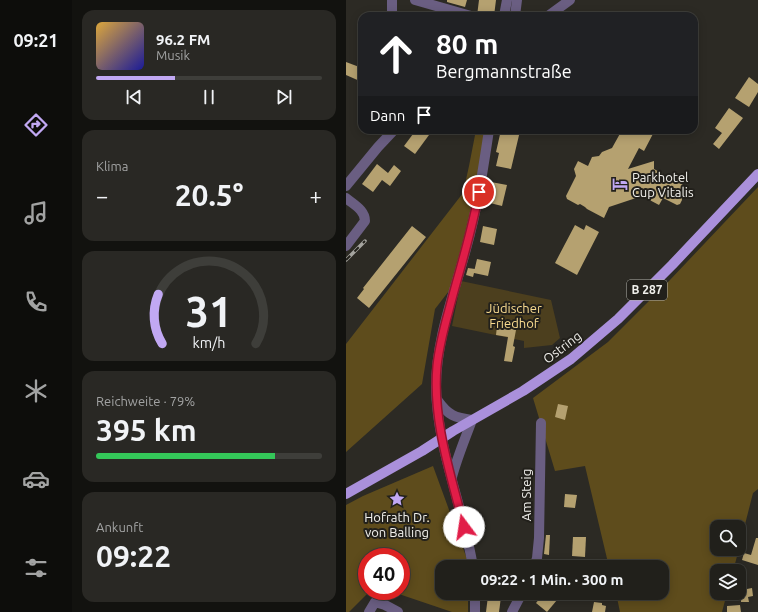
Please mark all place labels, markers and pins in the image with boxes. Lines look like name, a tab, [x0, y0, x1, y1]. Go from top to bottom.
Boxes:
place label: Parkhotel Cup Vitalis	[632, 170, 694, 199]
pin	[462, 175, 496, 209]
hotel icon: Parkhotel Cup Vitalis	[611, 175, 629, 193]
place icon: Hofrath Dr. von Balling	[388, 490, 406, 508]
place label: Hofrath Dr. von Balling	[364, 510, 430, 539]

